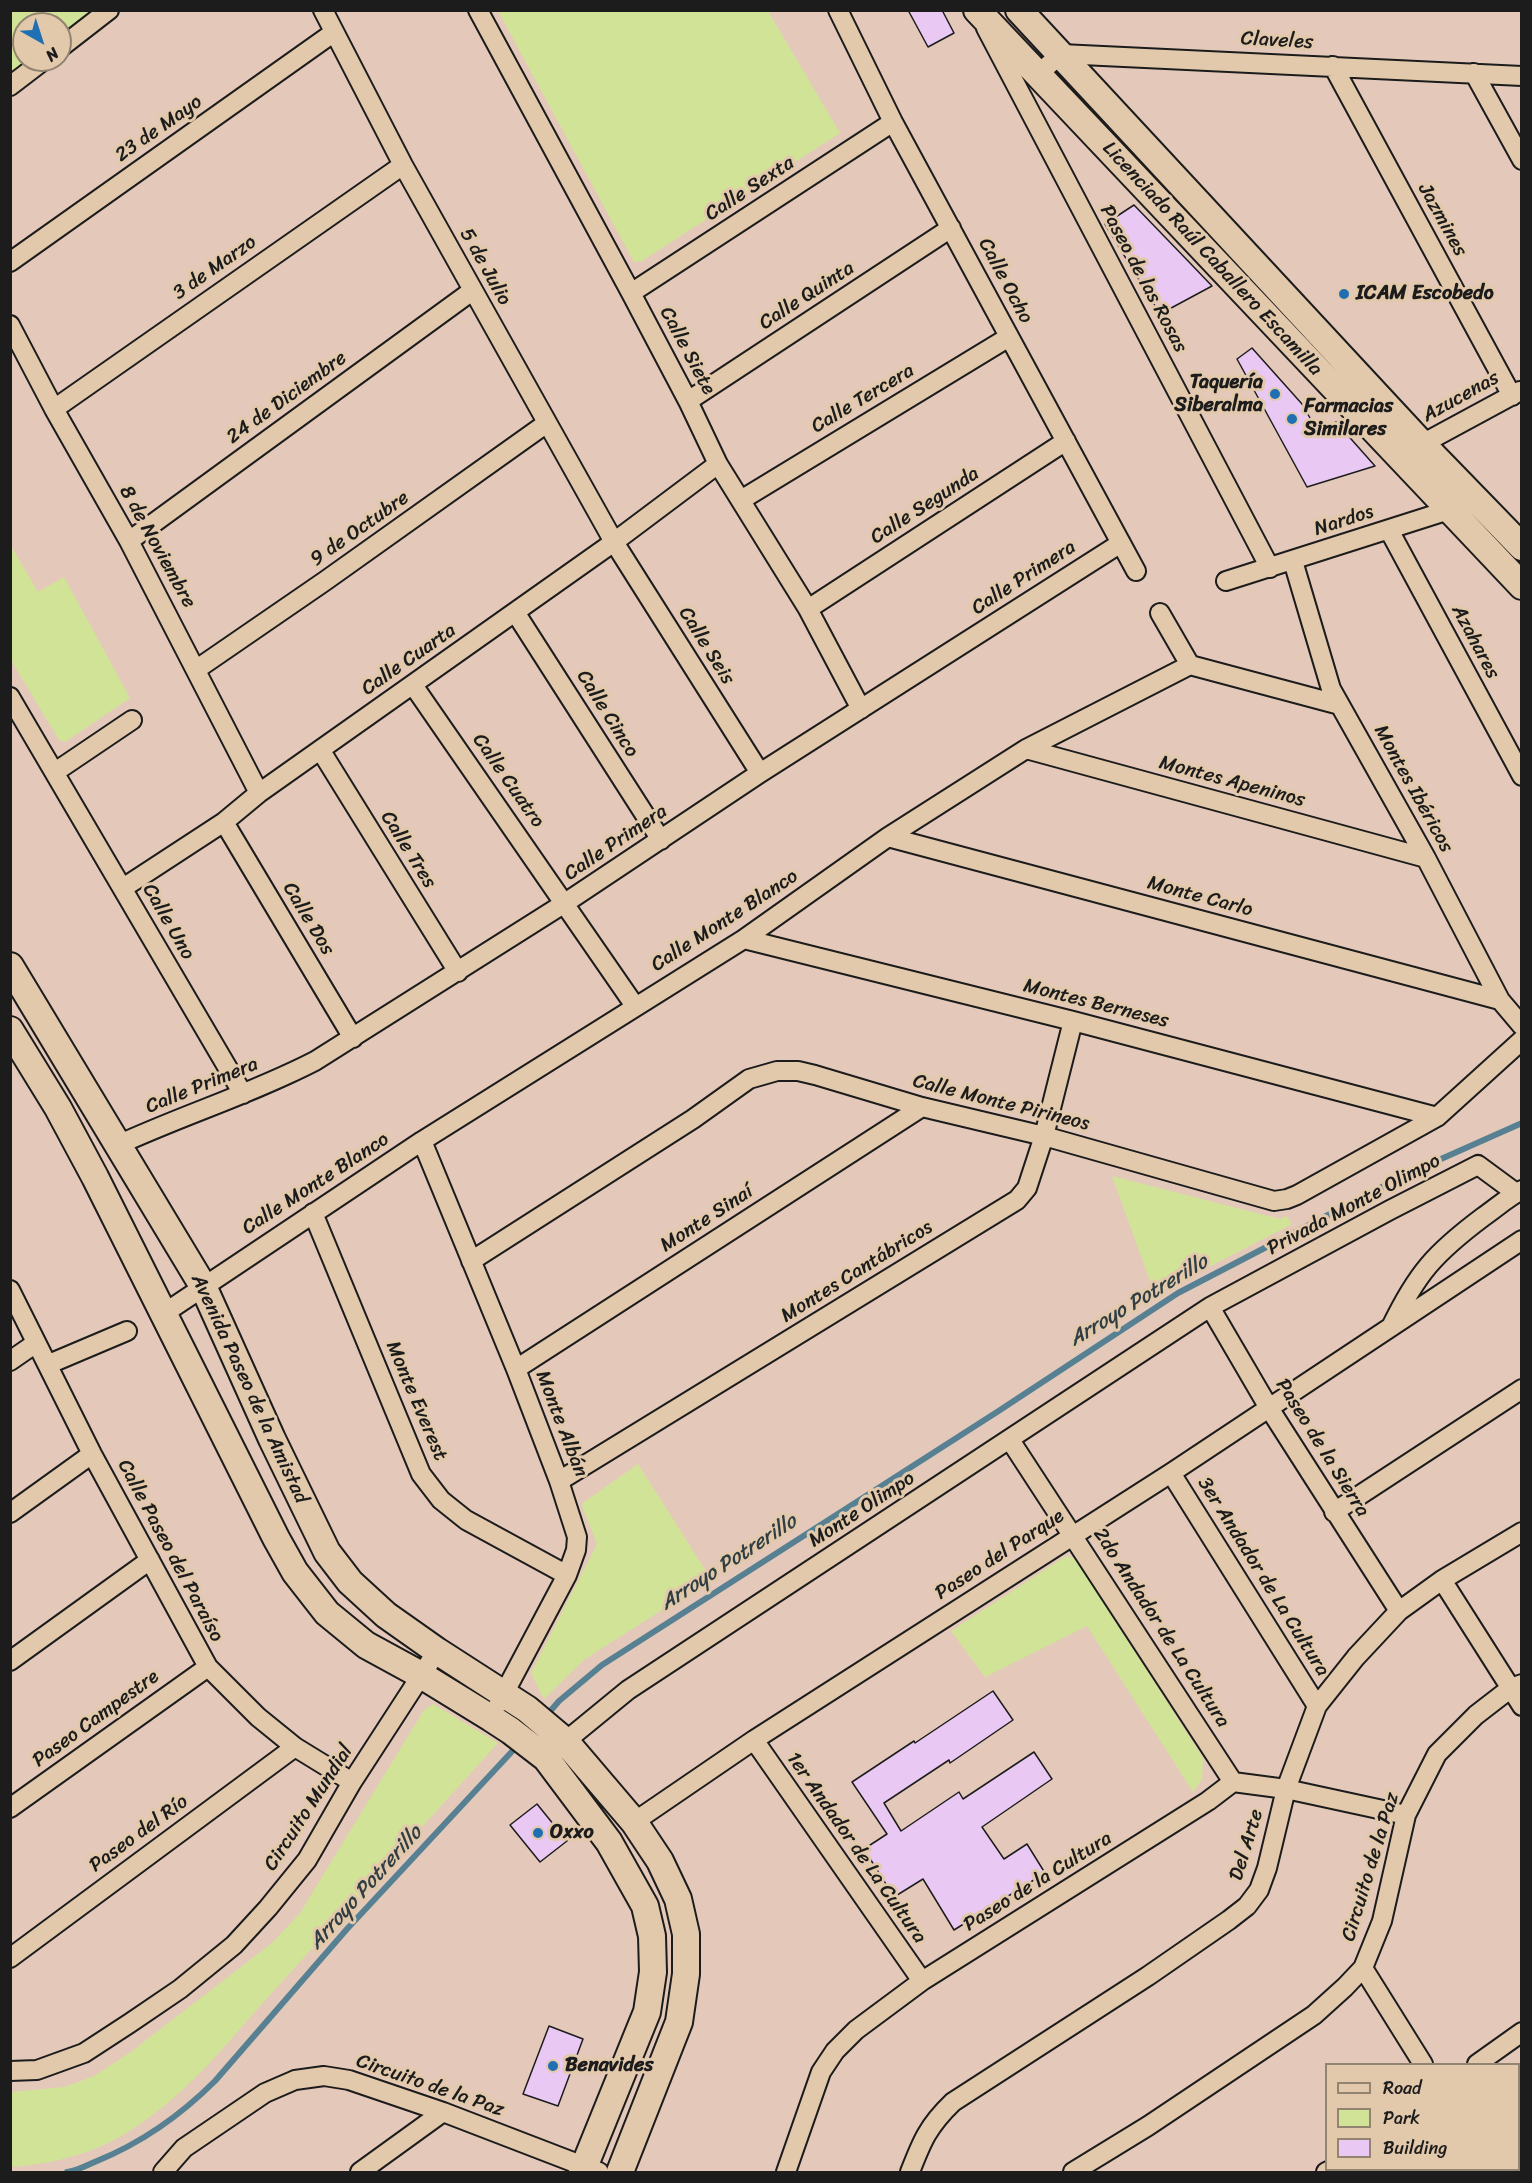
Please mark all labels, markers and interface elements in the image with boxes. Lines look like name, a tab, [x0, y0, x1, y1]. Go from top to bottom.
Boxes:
north arrow	[12, 12, 72, 72]
street label: Claveles	[1240, 27, 1314, 55]
text: N	[39, 40, 66, 70]
street label: 23 de Mayo	[111, 90, 207, 168]
street label: Licenciado Raúl Caballero Escamilla	[1097, 137, 1327, 381]
street label: Calle Sexta	[701, 151, 799, 227]
street label: Jazmines	[1412, 179, 1472, 261]
street label: Paseo de las Rosas	[1094, 201, 1192, 357]
street label: 5 de Julio	[454, 224, 516, 310]
street label: 3 de Marzo	[169, 231, 261, 305]
street label: Calle Ocho	[973, 234, 1037, 328]
street label: Calle Quinta	[755, 256, 859, 336]
place label: ICAM Escobedo	[1356, 282, 1494, 306]
marker: ICAM Escobedo	[1337, 287, 1351, 301]
street label: Calle Siete	[654, 303, 720, 399]
street label: 24 de Diciembre	[222, 346, 352, 450]
street label: Calle Tercera	[807, 359, 919, 439]
street label: Azucenas	[1419, 366, 1503, 428]
place label: Taquería Siberalma	[1174, 371, 1263, 418]
marker: Taquería Siberalma	[1268, 387, 1282, 401]
place label: Farmacias Similares	[1304, 395, 1393, 442]
marker: Farmacias Similares	[1285, 412, 1299, 426]
street label: Calle Segunda	[866, 462, 984, 550]
street label: 8 de Noviembre	[113, 482, 201, 612]
street label: 9 de Octubre	[306, 486, 414, 572]
street label: Nardos	[1311, 500, 1377, 542]
street label: Calle Primera	[968, 535, 1080, 621]
street label: Azahares	[1446, 601, 1504, 683]
street label: Calle Seis	[673, 603, 739, 689]
street label: Calle Cuarta	[357, 619, 461, 701]
street label: Calle Cinco	[571, 666, 643, 762]
street label: Montes Ibéricos	[1368, 721, 1458, 857]
street label: Calle Cuatro	[467, 729, 549, 833]
street label: Montes Apeninos	[1156, 751, 1308, 813]
street label: Calle Primera	[560, 800, 672, 886]
street label: Calle Tres	[375, 807, 441, 893]
street label: Calle Monte Blanco	[647, 865, 803, 977]
street label: Monte Carlo	[1145, 871, 1255, 923]
street label: Calle Dos	[277, 878, 339, 960]
street label: Calle Uno	[137, 880, 199, 964]
street label: Montes Berneses	[1021, 974, 1171, 1034]
street label: Calle Primera	[142, 1053, 262, 1119]
street label: Calle Monte Pirineos	[910, 1069, 1092, 1137]
street label: Calle Monte Blanco	[238, 1128, 394, 1240]
street label: Privada Monte Olimpo	[1263, 1149, 1445, 1261]
street label: Monte Sinaí	[656, 1180, 758, 1258]
street label: Montes Cantábricos	[777, 1216, 937, 1328]
water label: Arroyo Potrerillo	[1065, 1250, 1213, 1352]
street label: Avenida Paseo de la Amistad	[185, 1270, 313, 1508]
street label: Monte Everest	[380, 1338, 452, 1464]
street label: Monte Albán	[530, 1367, 592, 1481]
street label: Paseo de la Sierra	[1270, 1374, 1374, 1522]
street label: Calle Paseo del Paraíso	[112, 1456, 228, 1646]
street label: Monte Olimpo	[804, 1467, 920, 1553]
street label: 3er Andador de La Cultura	[1192, 1473, 1334, 1681]
street label: Paseo del Parque	[931, 1504, 1069, 1606]
water label: Arroyo Potrerillo	[656, 1510, 802, 1616]
street label: 2do Andador de La Cultura	[1087, 1524, 1235, 1732]
street label: Paseo Campestre	[28, 1665, 164, 1773]
street label: Circuito Mundial	[259, 1740, 359, 1876]
street label: 1er Andador de La Cultura	[781, 1748, 931, 1948]
street label: Paseo del Río	[85, 1790, 193, 1878]
street label: Circuito de la Paz	[1337, 1790, 1405, 1944]
street label: Del Arte	[1225, 1806, 1269, 1884]
water label: Arroyo Potrerillo	[304, 1821, 428, 1955]
place label: Oxxo	[550, 1821, 594, 1845]
marker: Oxxo	[531, 1826, 545, 1840]
street label: Paseo de la Cultura	[959, 1827, 1117, 1937]
street label: Circuito de la Paz	[353, 2050, 507, 2122]
place label: Benavides	[565, 2054, 654, 2078]
marker: Benavides	[546, 2059, 560, 2073]
legend	[1325, 2063, 1520, 2171]
text: Road	[1383, 2072, 1422, 2104]
text: Park	[1383, 2102, 1420, 2134]
text: Building	[1383, 2132, 1447, 2164]

